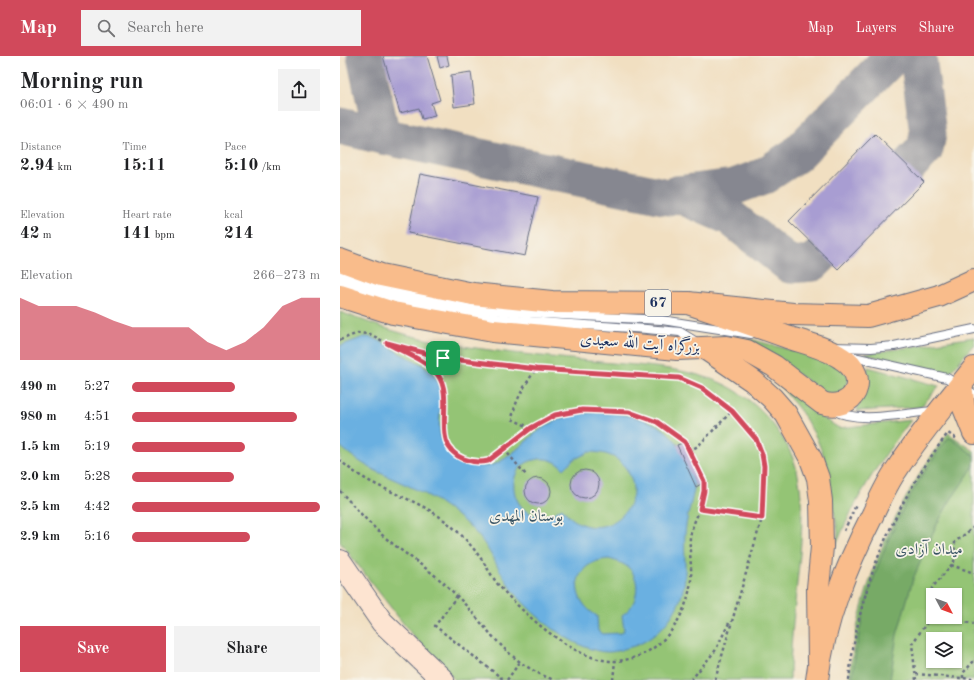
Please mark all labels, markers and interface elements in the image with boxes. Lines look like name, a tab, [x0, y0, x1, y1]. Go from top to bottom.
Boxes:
search box	[81, 10, 361, 46]
icon: search	[95, 17, 117, 39]
text: Map	[20, 19, 57, 38]
text: Search here	[127, 21, 204, 36]
text: Map	[808, 21, 834, 35]
text: Layers	[856, 21, 897, 35]
text: Share	[919, 21, 954, 35]
button: share	[278, 69, 320, 111]
text: Morning run	[20, 71, 143, 93]
text: 06:01 · 6 × 490 m	[20, 98, 128, 111]
text: Distance	[20, 142, 61, 153]
text: Time	[122, 142, 147, 153]
text: Pace	[224, 142, 246, 153]
text: 2.94	[20, 157, 54, 174]
text: 15:11	[122, 157, 166, 174]
text: 5:10	[224, 157, 258, 174]
text: km	[54, 162, 72, 173]
text: /km	[258, 162, 281, 173]
text: Elevation	[20, 210, 65, 221]
text: Heart rate	[122, 210, 171, 221]
text: kcal	[224, 210, 243, 221]
text: 42	[20, 225, 40, 242]
text: 141	[122, 225, 152, 242]
text: 214	[224, 225, 254, 242]
text: m	[40, 230, 52, 241]
text: bpm	[152, 230, 175, 241]
text: Elevation	[20, 269, 73, 282]
text: 266–273 m	[253, 269, 320, 282]
road number: 67	[645, 290, 671, 316]
street label: بزرگراه آیت الله سعیدی	[580, 326, 701, 357]
pin	[426, 341, 460, 375]
icon: arrive	[432, 347, 454, 369]
text: 490 m	[20, 380, 57, 393]
text: 5:27	[84, 380, 110, 393]
text: 980 m	[20, 410, 57, 423]
text: 4:51	[84, 410, 110, 423]
text: 1.5 km	[20, 440, 60, 453]
text: 5:19	[84, 440, 110, 453]
text: 2.0 km	[20, 470, 60, 483]
text: 5:28	[84, 470, 110, 483]
text: 2.5 km	[20, 500, 60, 513]
text: 4:42	[84, 500, 110, 513]
park label: بوستان المهدی	[489, 509, 563, 526]
text: 2.9 km	[20, 530, 60, 543]
text: 5:16	[84, 530, 110, 543]
park label: میدان آزادی	[895, 539, 963, 558]
north arrow	[926, 588, 962, 624]
map controls	[926, 588, 962, 668]
button: Save	[20, 626, 166, 672]
button: Share	[174, 626, 320, 672]
button: layers	[926, 632, 962, 668]

